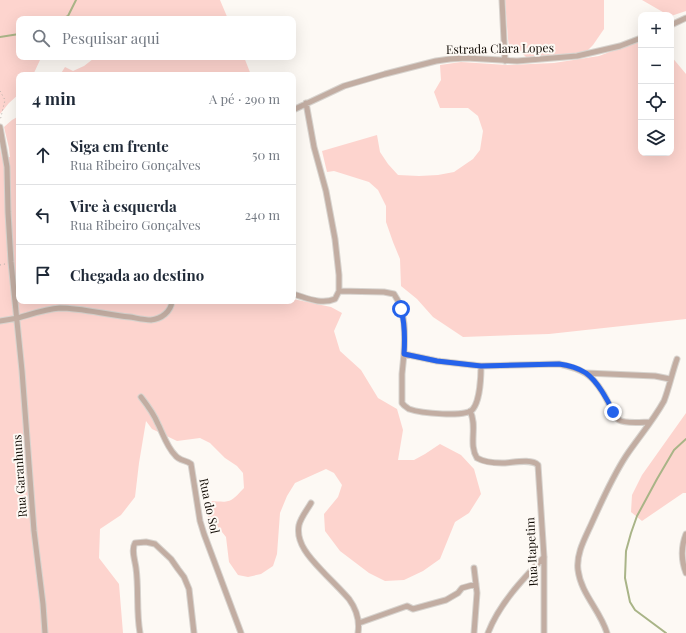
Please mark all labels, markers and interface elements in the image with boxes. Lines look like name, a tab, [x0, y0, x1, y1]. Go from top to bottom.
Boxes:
map controls	[638, 12, 674, 156]
button: +	[638, 12, 674, 48]
search box	[16, 16, 296, 60]
icon: search	[30, 27, 52, 49]
text: Pesquisar aqui	[62, 28, 160, 48]
street label: Estrada Clara Lopes	[446, 39, 554, 57]
button: −	[638, 48, 674, 84]
button: locate	[638, 84, 674, 120]
text: 4 min	[32, 87, 76, 109]
text: A pé · 290 m	[209, 90, 280, 107]
button: layers	[638, 120, 674, 156]
text: Siga em frente	[70, 136, 169, 156]
icon: ahead	[32, 144, 54, 166]
text: 50 m	[252, 146, 280, 163]
text: Rua Ribeiro Gonçalves	[70, 156, 201, 173]
text: Vire à esquerda	[70, 196, 177, 216]
icon: left	[32, 204, 54, 226]
text: 240 m	[245, 206, 280, 223]
text: Rua Ribeiro Gonçalves	[70, 216, 201, 233]
icon: arrive	[32, 264, 54, 286]
text: Chegada ao destino	[70, 265, 204, 285]
route start	[392, 300, 410, 318]
route end	[604, 403, 622, 421]
street label: Rua Garanhuns	[8, 434, 30, 518]
street label: Rua do Sol	[196, 477, 224, 536]
street label: Rua Itapetim	[521, 517, 541, 587]

